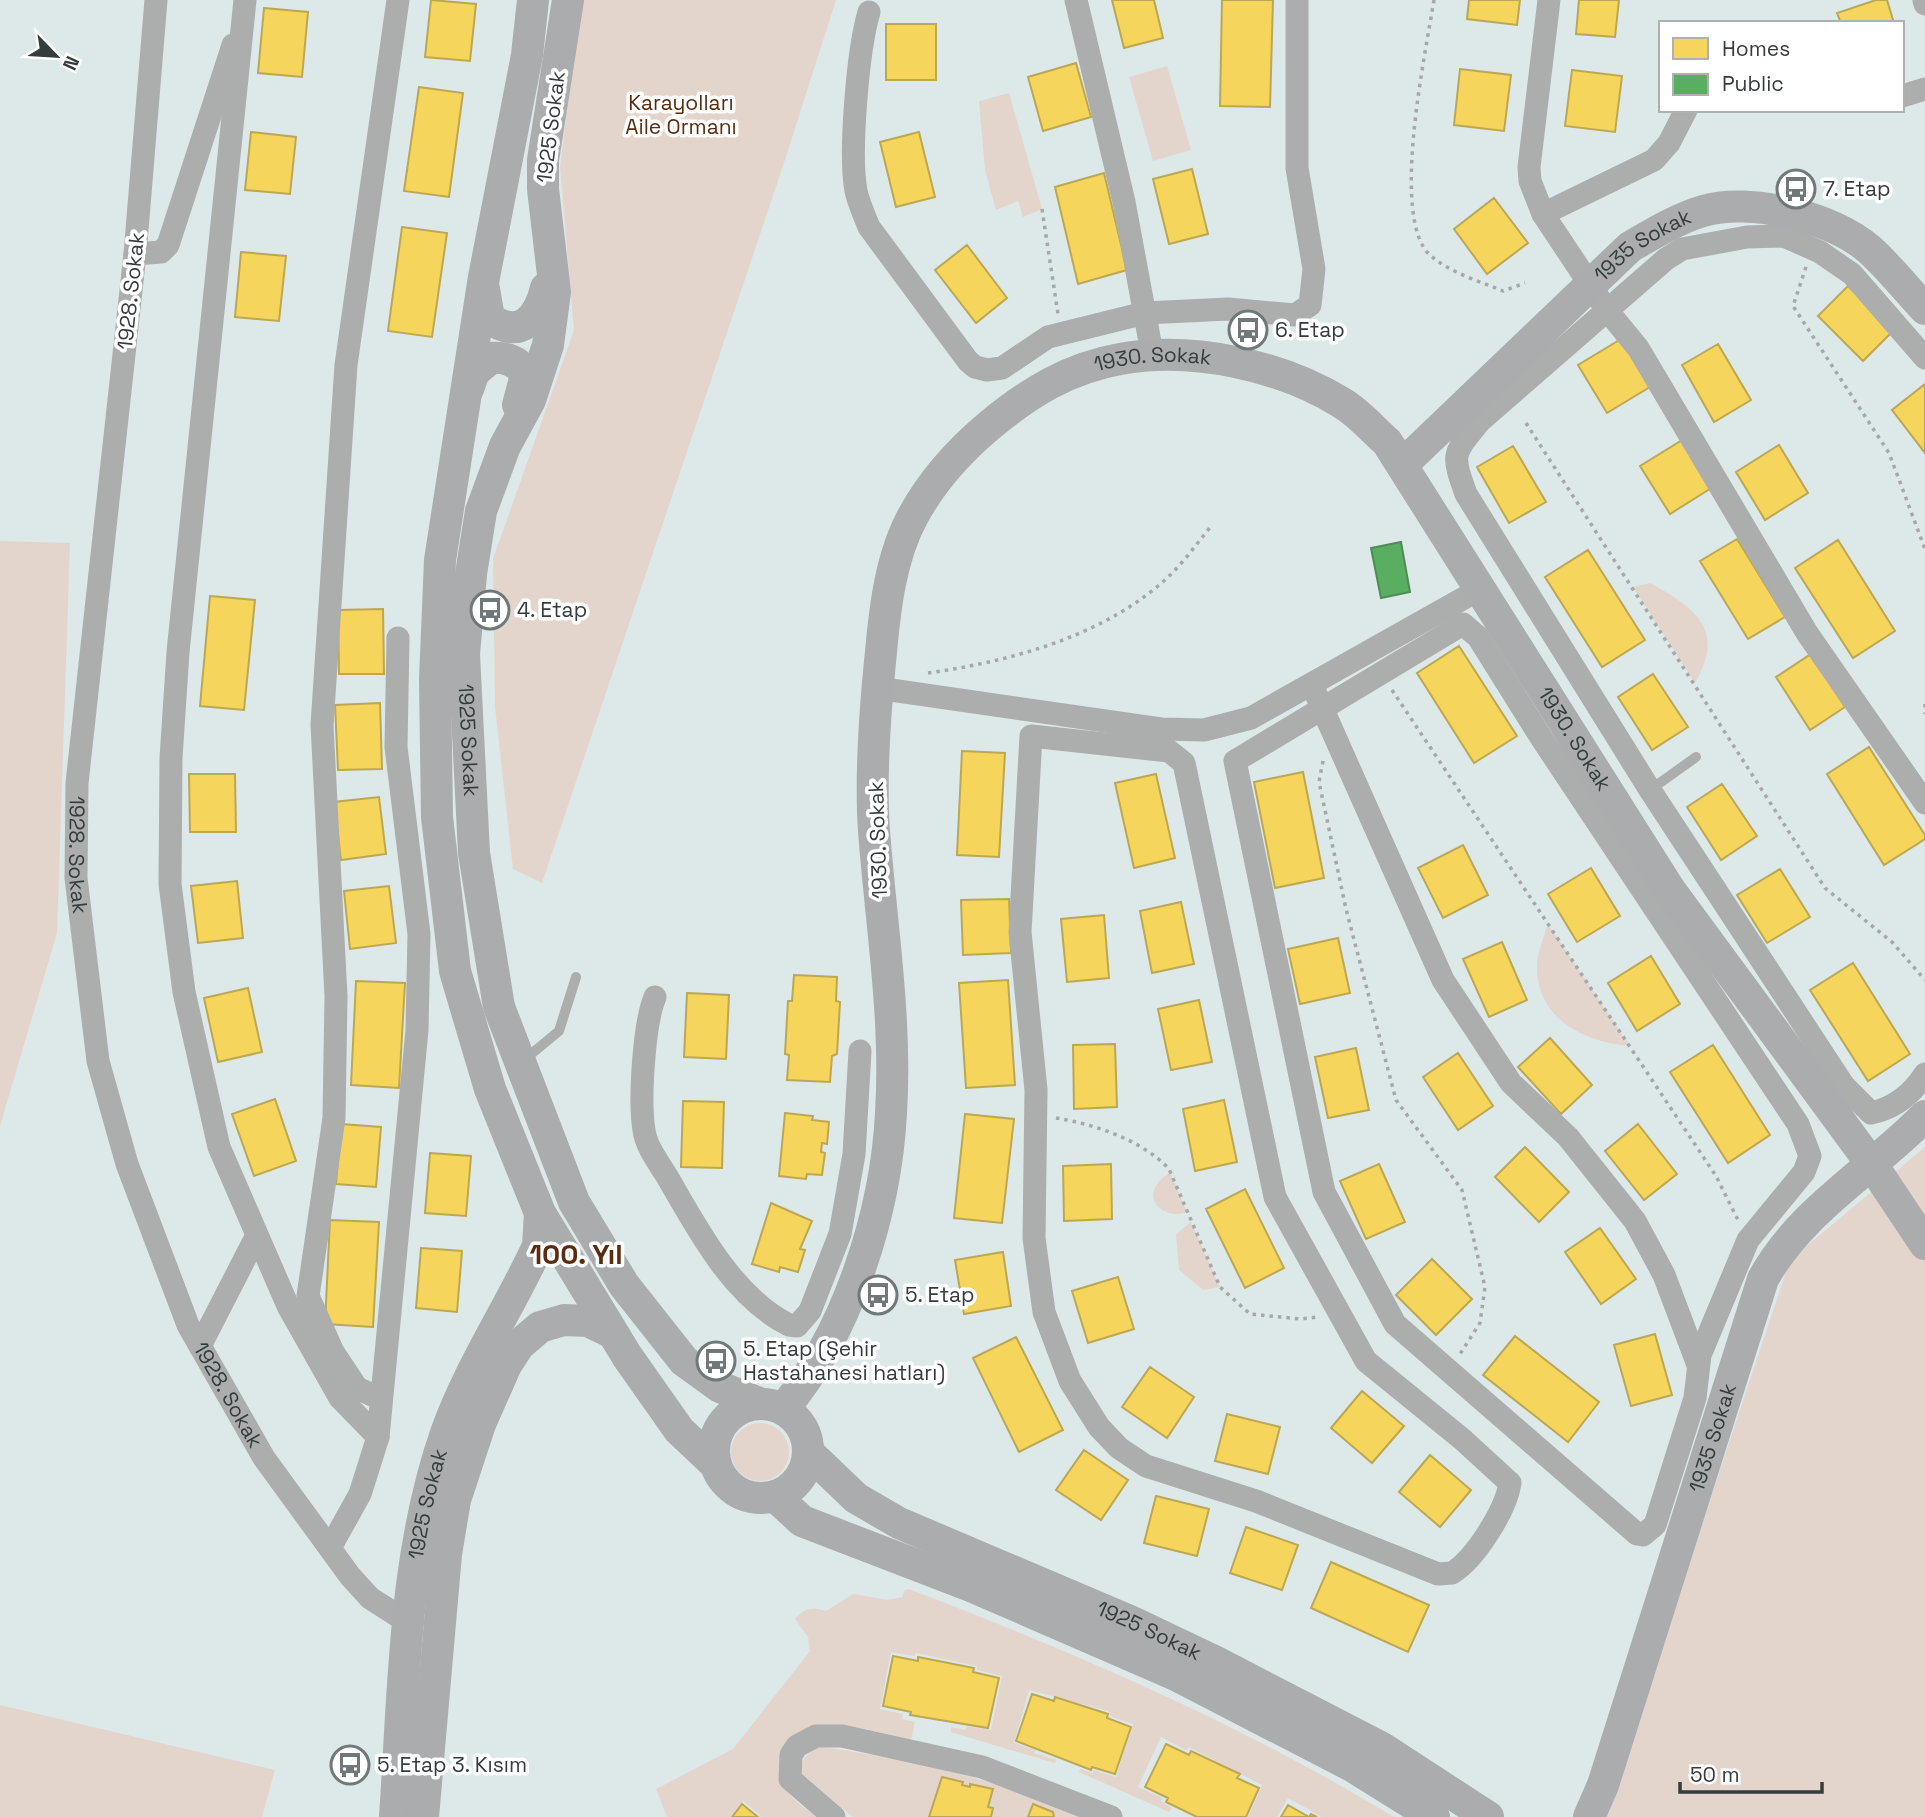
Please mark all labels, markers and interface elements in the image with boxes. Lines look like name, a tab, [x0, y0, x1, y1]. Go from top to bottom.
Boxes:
north arrow	[21, 21, 91, 91]
legend	[1659, 21, 1904, 112]
text: Homes	[1722, 35, 1790, 62]
text: N	[57, 52, 85, 74]
street label: 1925 Sokak	[530, 69, 571, 184]
text: Public	[1722, 70, 1784, 97]
park label: Karayolları Aile Ormanı	[625, 89, 737, 140]
bus stop icon: 7. Etap	[1775, 168, 1817, 210]
place label: 7. Etap	[1823, 175, 1891, 202]
street label: 1935 Sokak	[1588, 203, 1695, 287]
street label: 1928. Sokak	[111, 231, 150, 351]
bus stop icon: 6. Etap	[1227, 309, 1269, 351]
place label: 6. Etap	[1275, 316, 1345, 343]
street label: 1930. Sokak	[1091, 341, 1213, 378]
bus stop icon: 4. Etap	[469, 589, 511, 631]
place label: 4. Etap	[517, 596, 587, 623]
street label: 1930. Sokak	[1532, 682, 1618, 796]
street label: 1925 Sokak	[453, 683, 485, 797]
street label: 1930. Sokak	[862, 781, 893, 899]
street label: 1928. Sokak	[63, 796, 94, 915]
district label: 100. Yıl	[529, 1236, 623, 1272]
bus stop icon: 5. Etap	[857, 1274, 899, 1316]
place label: 5. Etap	[905, 1281, 975, 1308]
place label: 5. Etap (Şehir Hastahanesi hatları)	[743, 1335, 945, 1386]
street label: 1928. Sokak	[187, 1337, 269, 1452]
bus stop icon: 5. Etap (Şehir Hastahanesi hatları)	[695, 1340, 737, 1382]
street label: 1935 Sokak	[1682, 1380, 1742, 1495]
street label: 1925 Sokak	[402, 1445, 453, 1561]
street label: 1925 Sokak	[1093, 1595, 1206, 1666]
bus stop icon: 5. Etap 3. Kısım	[329, 1744, 371, 1786]
scale bar	[1680, 1750, 1822, 1794]
place label: 5. Etap 3. Kısım	[377, 1751, 527, 1778]
text: 50 m	[1690, 1761, 1740, 1788]

